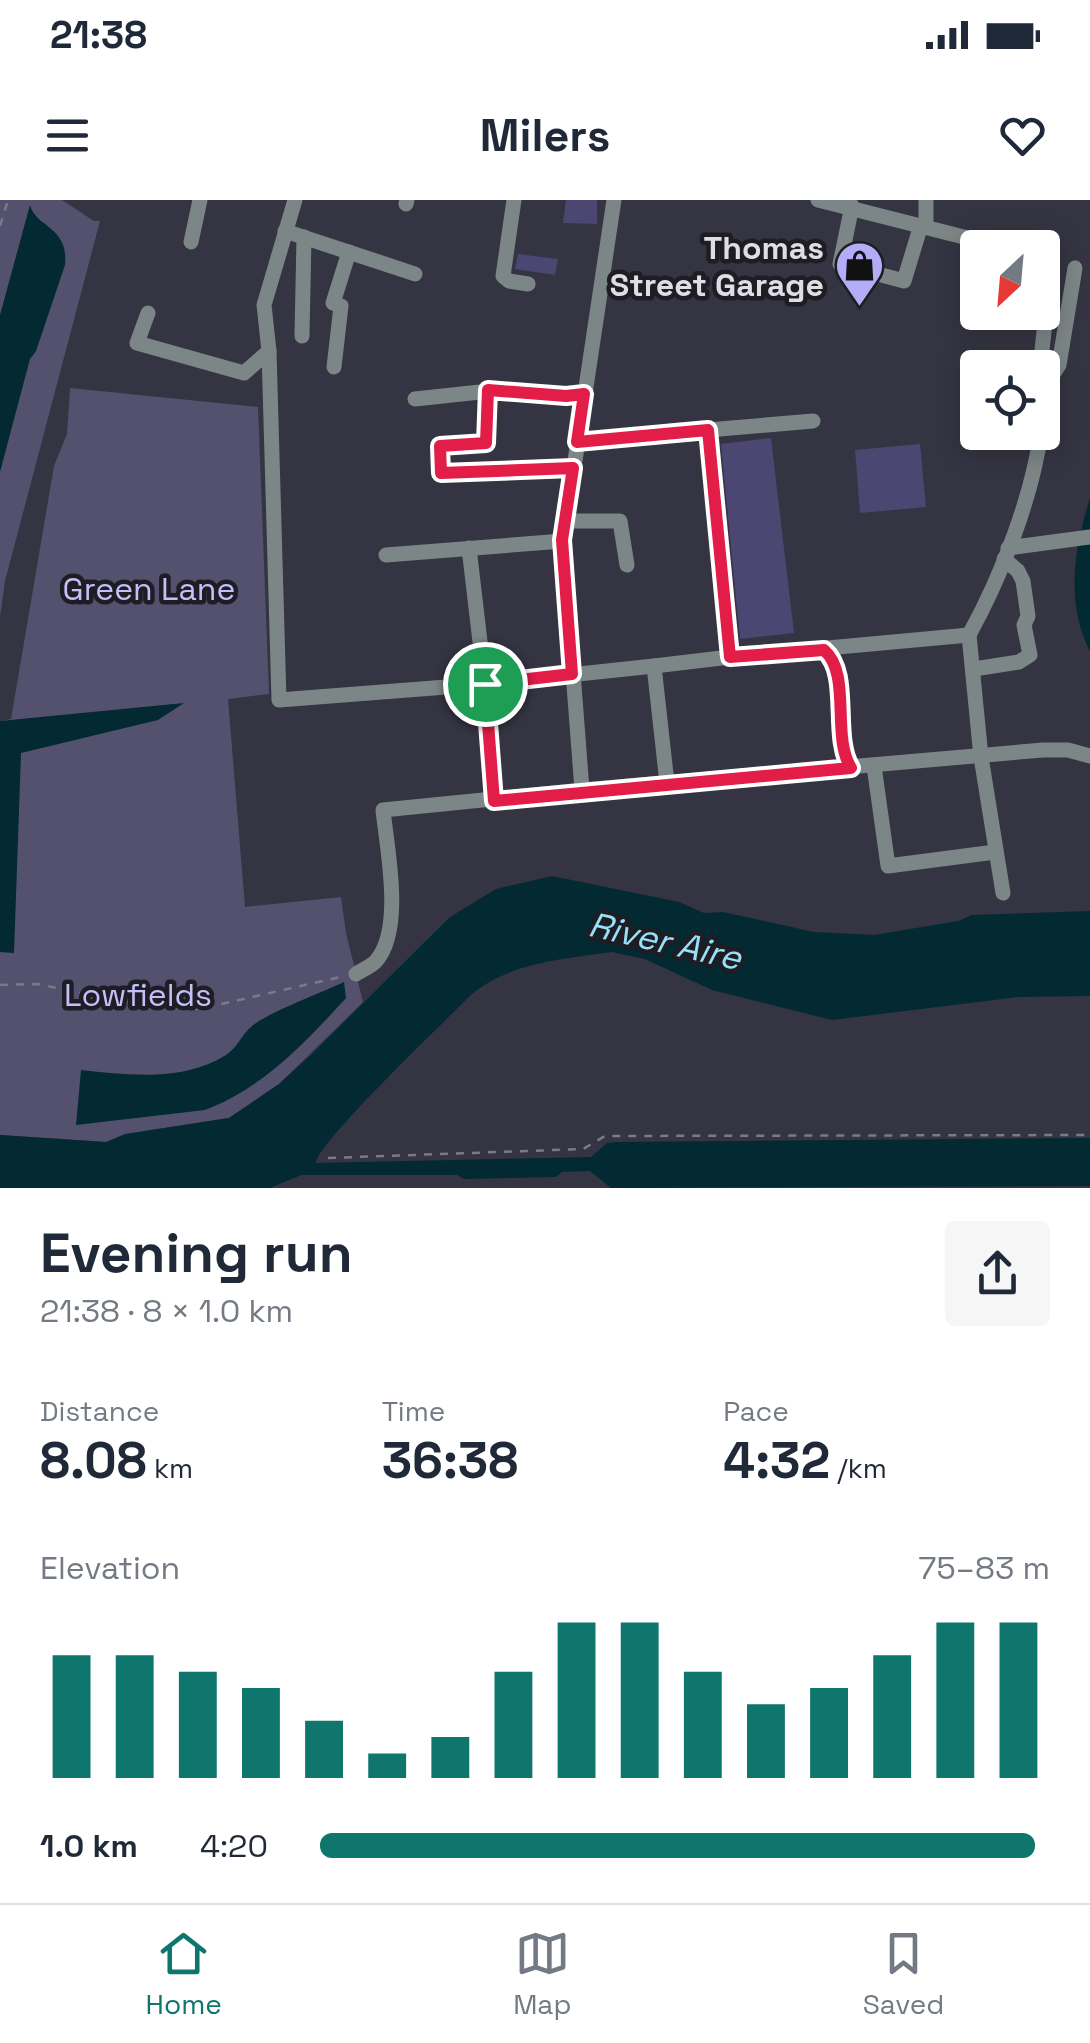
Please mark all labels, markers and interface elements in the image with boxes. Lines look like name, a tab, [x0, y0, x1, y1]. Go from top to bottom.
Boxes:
text: 21:38	[50, 11, 147, 59]
text: Milers	[480, 107, 610, 164]
icon: menu	[40, 108, 95, 163]
icon: heart	[995, 108, 1050, 163]
place label: Thomas Street Garage	[610, 228, 824, 305]
north arrow	[960, 230, 1060, 330]
map controls	[960, 230, 1060, 450]
shop icon: Thomas Street Garage	[833, 240, 885, 308]
button: locate	[960, 350, 1060, 450]
park label: Green Lane	[63, 569, 235, 609]
pin	[443, 642, 528, 727]
icon: arrive	[458, 657, 513, 712]
water label: River Aire	[584, 902, 747, 980]
park label: Lowfields	[64, 975, 212, 1015]
text: Evening run	[40, 1218, 353, 1288]
button: share	[945, 1221, 1050, 1326]
text: 21:38 · 8 × 1.0 km	[40, 1291, 293, 1331]
text: Distance	[40, 1393, 159, 1429]
text: Time	[382, 1393, 445, 1429]
text: Pace	[723, 1393, 789, 1429]
text: 8.08	[40, 1429, 147, 1493]
text: 36:38	[382, 1429, 518, 1493]
text: 4:32	[723, 1429, 830, 1493]
text: km	[147, 1450, 193, 1486]
text: /km	[830, 1450, 887, 1486]
text: Elevation	[40, 1548, 180, 1588]
text: 75–83 m	[918, 1548, 1050, 1588]
text: 1.0 km	[40, 1826, 138, 1866]
text: 4:20	[200, 1826, 268, 1866]
tab: Home	[146, 1926, 222, 2022]
tab: Map	[513, 1926, 572, 2022]
tab: Saved	[863, 1926, 944, 2022]

